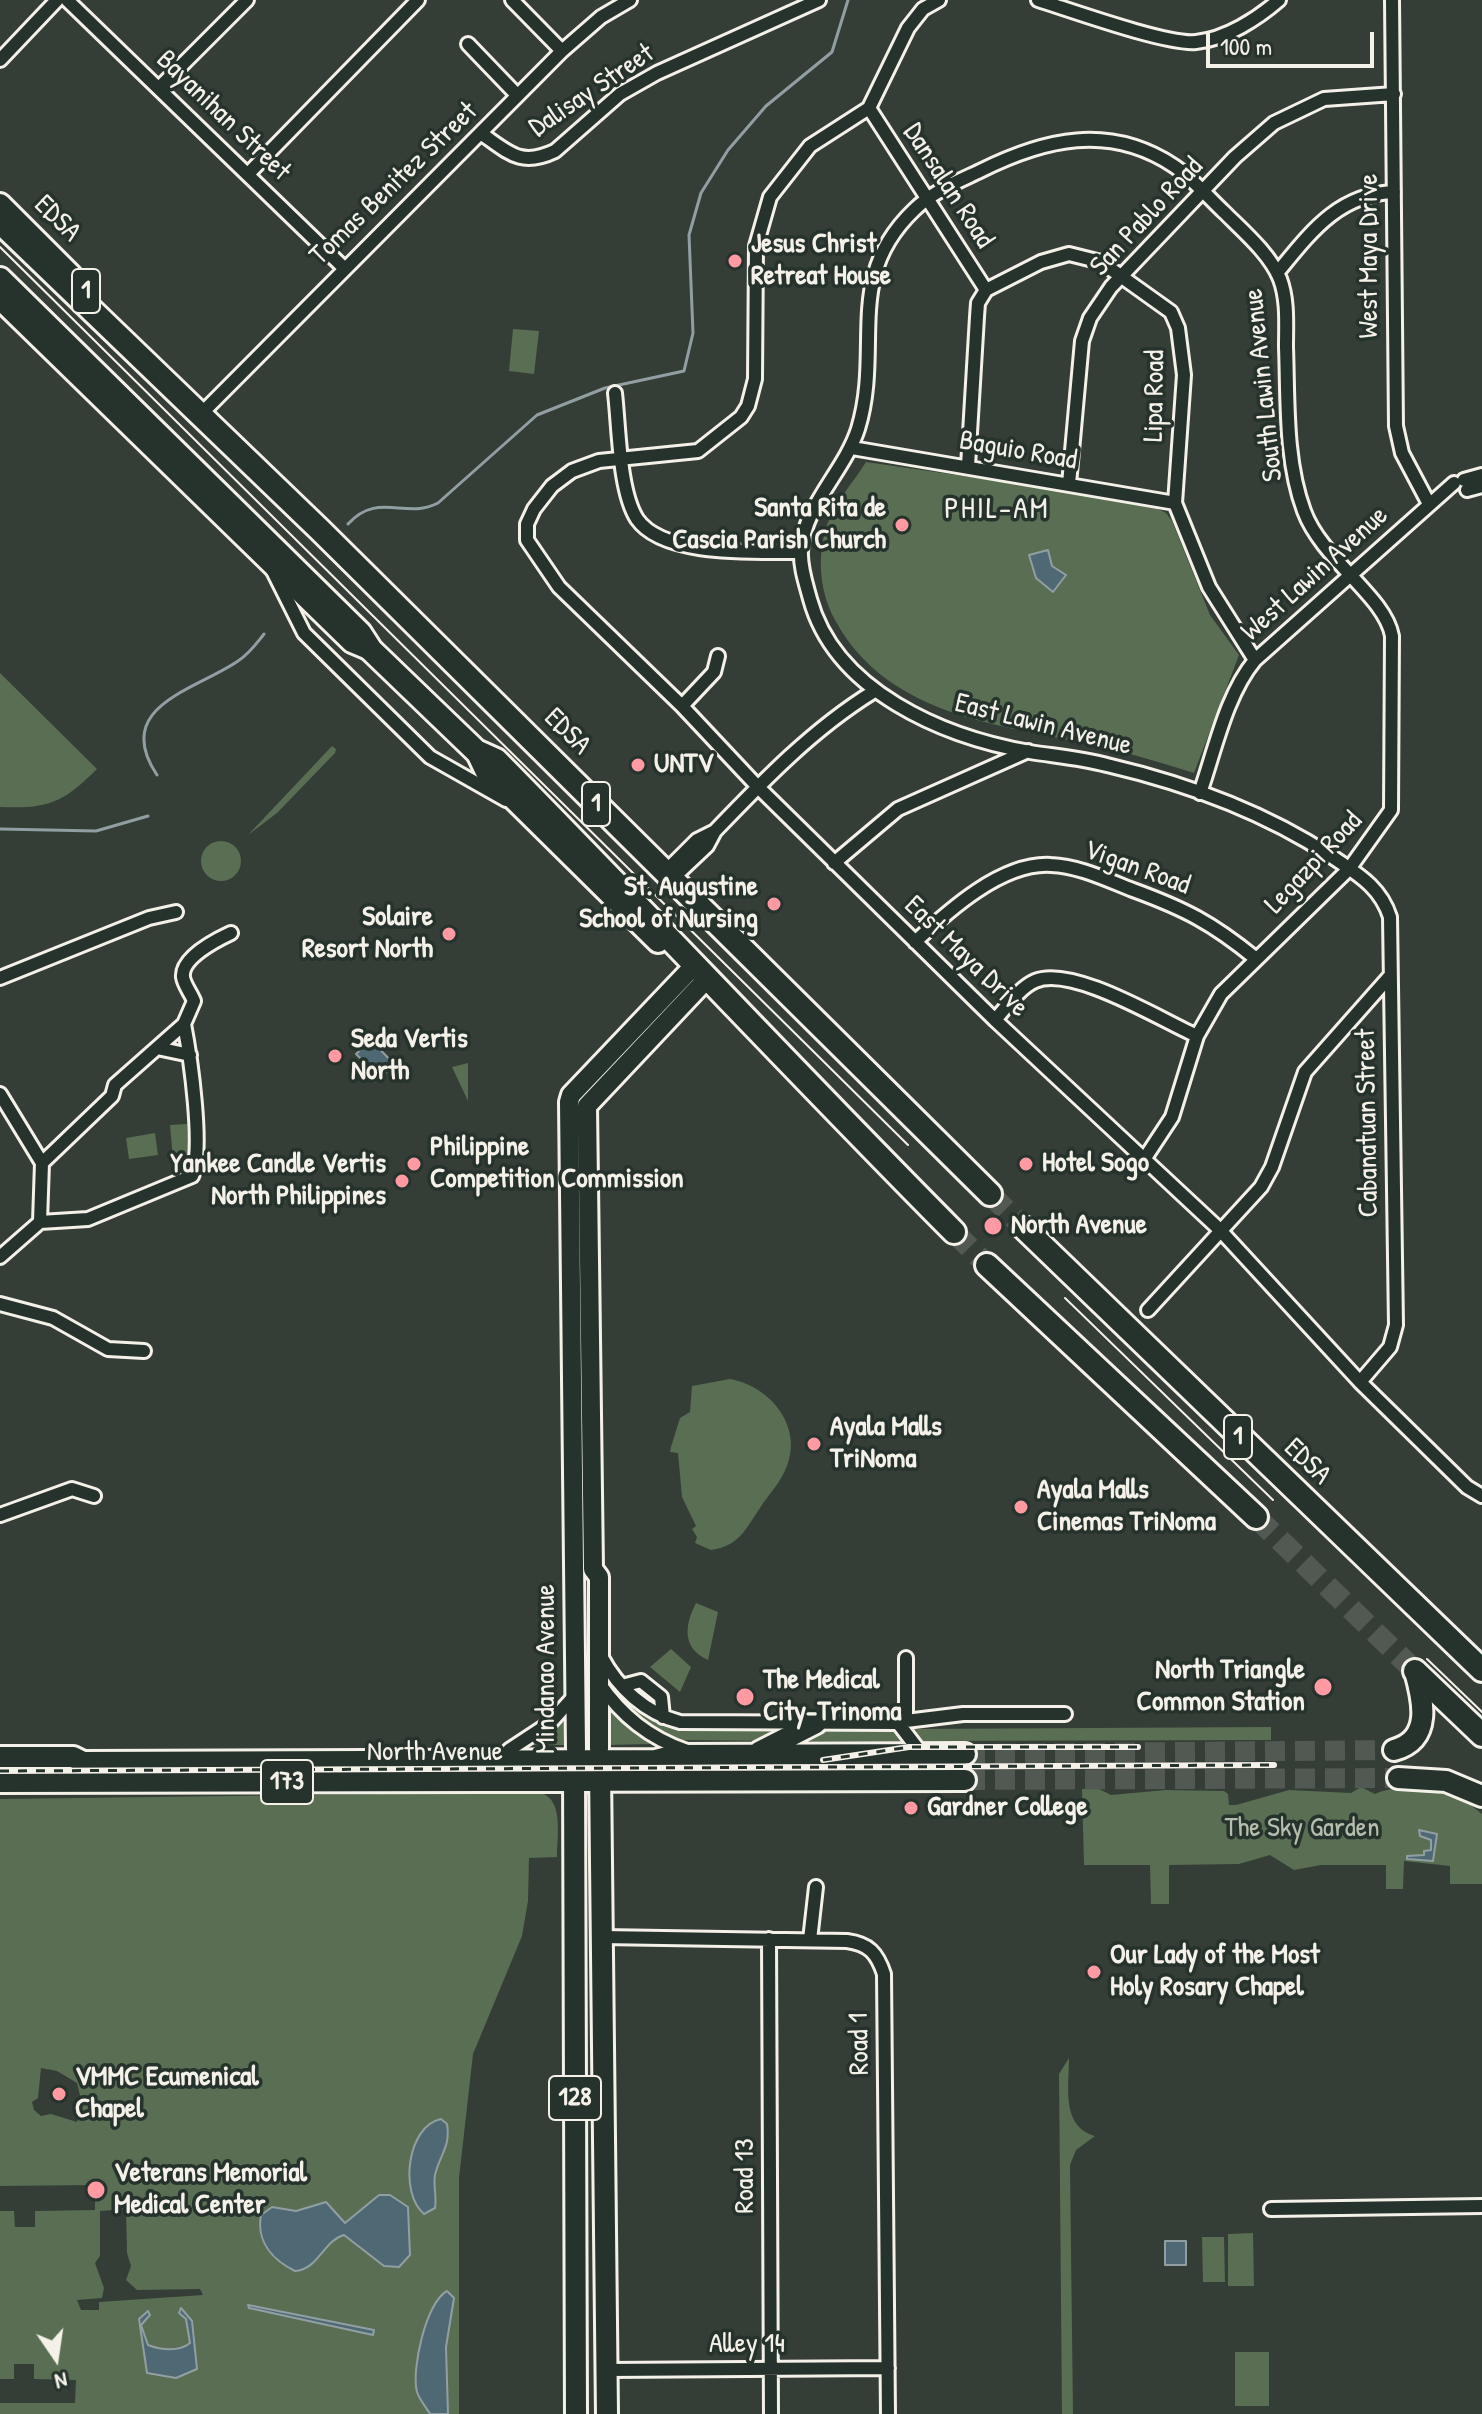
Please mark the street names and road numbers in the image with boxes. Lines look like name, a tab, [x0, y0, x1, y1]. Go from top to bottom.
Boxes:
street label: Dalisay Street	[523, 37, 661, 145]
street label: Bayanihan Street	[149, 44, 297, 188]
street label: Tomas Benitez Street	[303, 95, 485, 273]
street label: Dansalan Road	[895, 117, 1001, 255]
street label: San Pablo Road	[1084, 151, 1210, 283]
street label: West Maya Drive	[1353, 174, 1387, 338]
street label: EDSA	[27, 189, 87, 249]
road number: 1	[72, 269, 100, 313]
street label: South Lawin Avenue	[1237, 287, 1291, 483]
street label: Lipa Road	[1137, 350, 1173, 442]
street label: Baguio Road	[957, 424, 1079, 478]
street label: West Lawin Avenue	[1235, 499, 1395, 649]
street label: East Lawin Avenue	[951, 687, 1135, 763]
street label: EDSA	[537, 702, 597, 762]
road number: 1	[582, 782, 610, 826]
street label: Legazpi Road	[1258, 805, 1370, 921]
street label: Vigan Road	[1079, 833, 1195, 903]
street label: East Maya Drive	[897, 889, 1035, 1025]
street label: Cabanatuan Street	[1350, 1028, 1386, 1218]
road number: 1	[1224, 1415, 1252, 1459]
street label: EDSA	[1277, 1432, 1337, 1492]
street label: Mindanao Avenue	[530, 1584, 564, 1754]
street label: North Avenue	[367, 1736, 503, 1770]
road number: 173	[261, 1760, 313, 1804]
street label: Road 1	[843, 2012, 877, 2076]
road number: 128	[549, 2076, 601, 2120]
street label: Road 13	[729, 2138, 763, 2214]
street label: Alley 14	[709, 2328, 785, 2362]

